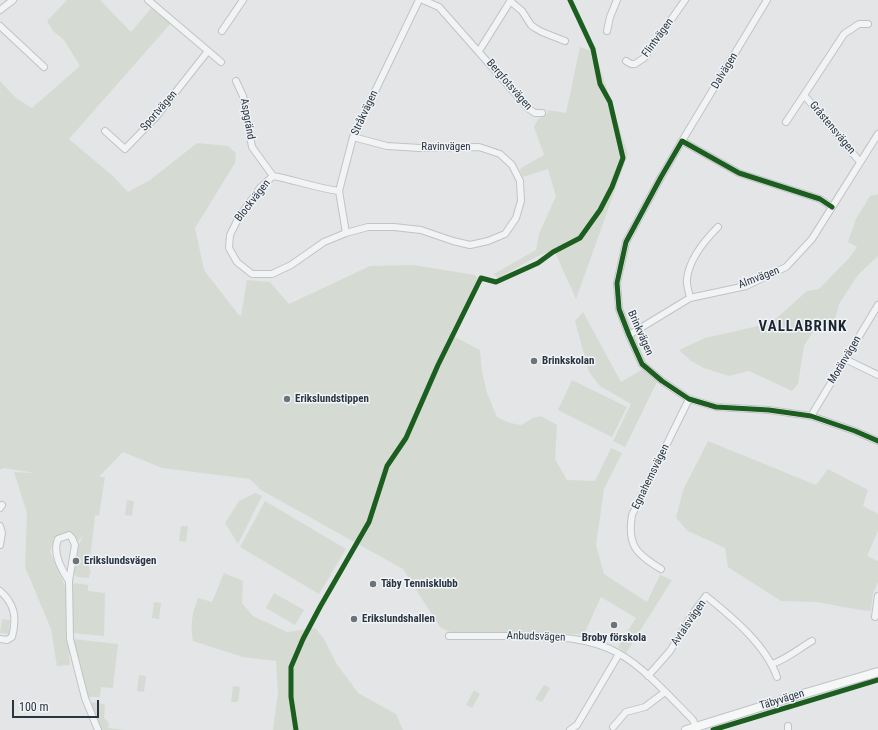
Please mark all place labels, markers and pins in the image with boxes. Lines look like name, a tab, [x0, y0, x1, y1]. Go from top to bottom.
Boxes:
place label: Brinkskolan	[542, 354, 594, 368]
marker: Brinkskolan	[529, 356, 539, 366]
place label: Erikslundstippen	[295, 392, 369, 406]
marker: Erikslundstippen	[282, 394, 292, 404]
place label: Erikslundsvägen	[84, 554, 156, 568]
marker: Erikslundsvägen	[71, 556, 81, 566]
place label: Täby Tennisklubb	[381, 577, 458, 591]
marker: Täby Tennisklubb	[368, 579, 378, 589]
place label: Erikslundshallen	[362, 612, 435, 626]
marker: Erikslundshallen	[349, 614, 359, 624]
marker: Broby förskola	[609, 620, 619, 630]
place label: Broby förskola	[582, 631, 646, 645]

